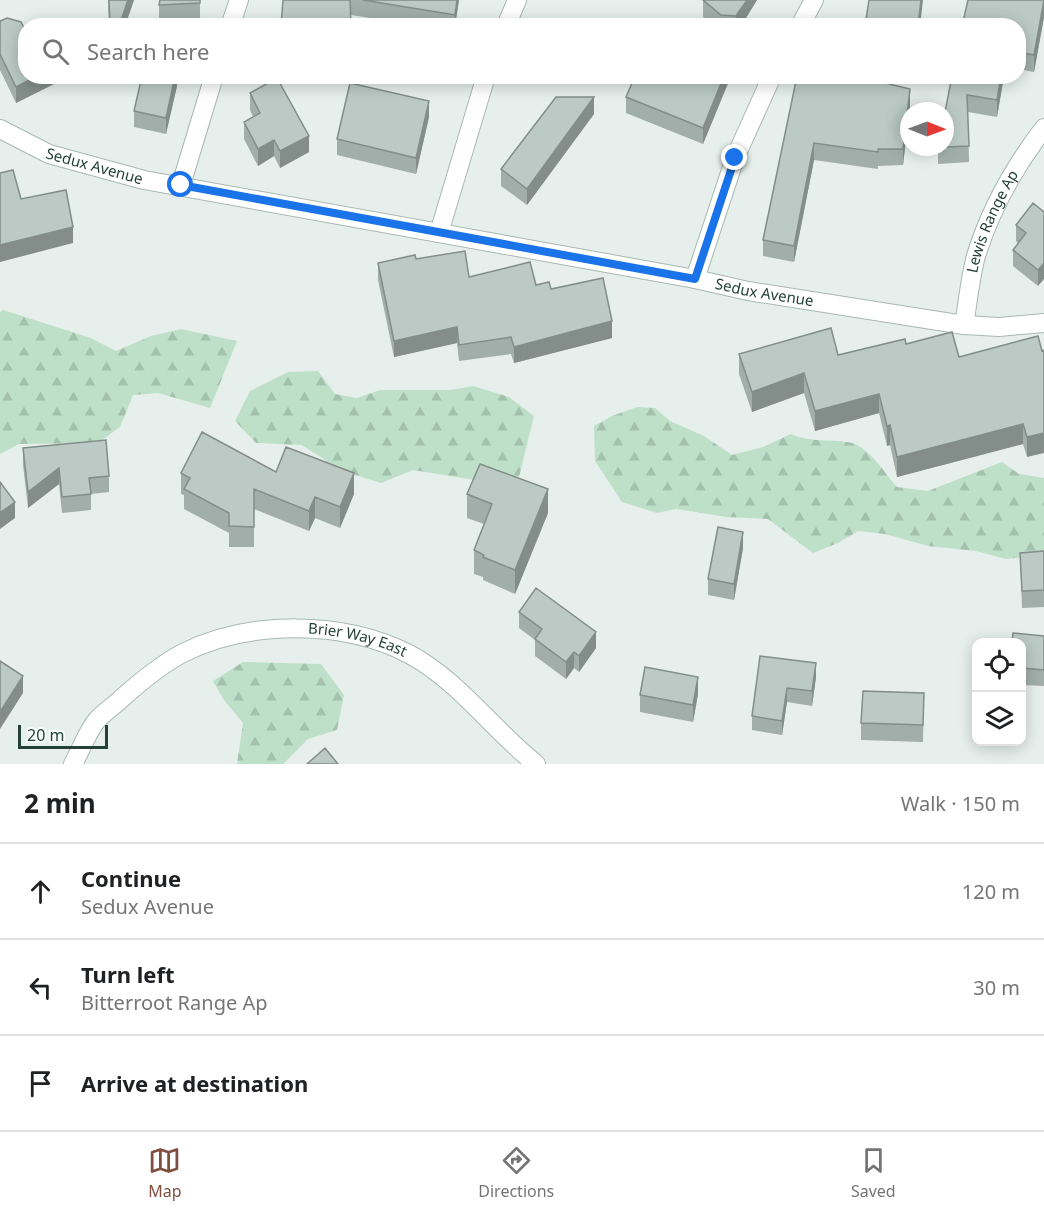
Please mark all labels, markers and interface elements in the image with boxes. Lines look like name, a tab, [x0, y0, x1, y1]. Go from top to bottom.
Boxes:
search box	[18, 18, 1026, 84]
icon: search	[39, 35, 72, 68]
text: Search here	[87, 36, 209, 66]
north arrow	[900, 102, 954, 156]
street label: Sedux Avenue	[44, 143, 145, 188]
route end	[721, 144, 747, 170]
street label: Lewis Range Ap	[961, 166, 1022, 275]
route start	[167, 171, 193, 197]
street label: Sedux Avenue	[713, 273, 815, 310]
street label: Brier Way East	[308, 618, 411, 661]
map controls	[972, 638, 1026, 746]
button: locate	[972, 638, 1026, 692]
button: layers	[972, 692, 1026, 746]
scale bar	[18, 722, 108, 750]
text: 20 m	[27, 724, 64, 746]
text: 2 min	[24, 785, 96, 821]
text: Walk · 150 m	[901, 790, 1020, 817]
text: Continue	[81, 863, 181, 893]
icon: ahead	[24, 875, 57, 908]
text: 120 m	[962, 878, 1020, 905]
text: Sedux Avenue	[81, 893, 214, 920]
text: Turn left	[81, 959, 175, 989]
icon: left	[24, 971, 57, 1004]
text: 30 m	[973, 974, 1020, 1001]
text: Bitterroot Range Ap	[81, 989, 268, 1016]
icon: arrive	[24, 1067, 57, 1100]
text: Arrive at destination	[81, 1068, 308, 1098]
tab: Map	[148, 1144, 182, 1202]
tab: Directions	[478, 1144, 554, 1202]
tab: Saved	[851, 1144, 896, 1202]

